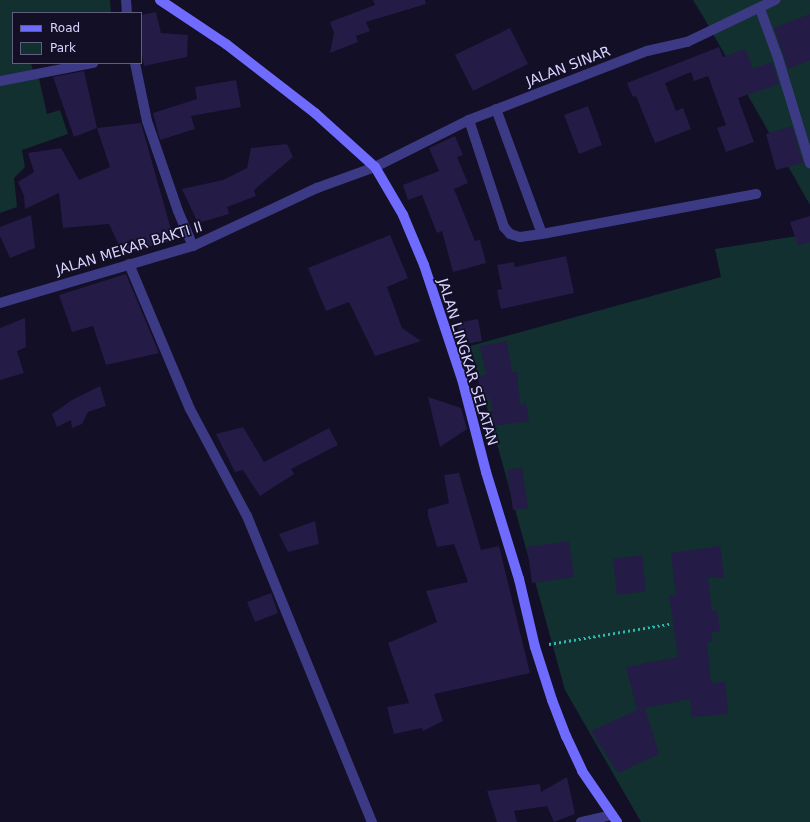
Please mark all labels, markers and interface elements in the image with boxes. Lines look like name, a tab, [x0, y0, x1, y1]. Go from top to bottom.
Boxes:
legend	[12, 12, 142, 64]
text: Road	[50, 21, 80, 35]
text: Park	[50, 41, 76, 55]
street label: JALAN SINAR	[524, 42, 612, 90]
street label: JALAN MEKAR BAKTI II	[54, 218, 204, 278]
street label: JALAN LINGKAR SELATAN	[435, 276, 501, 448]

